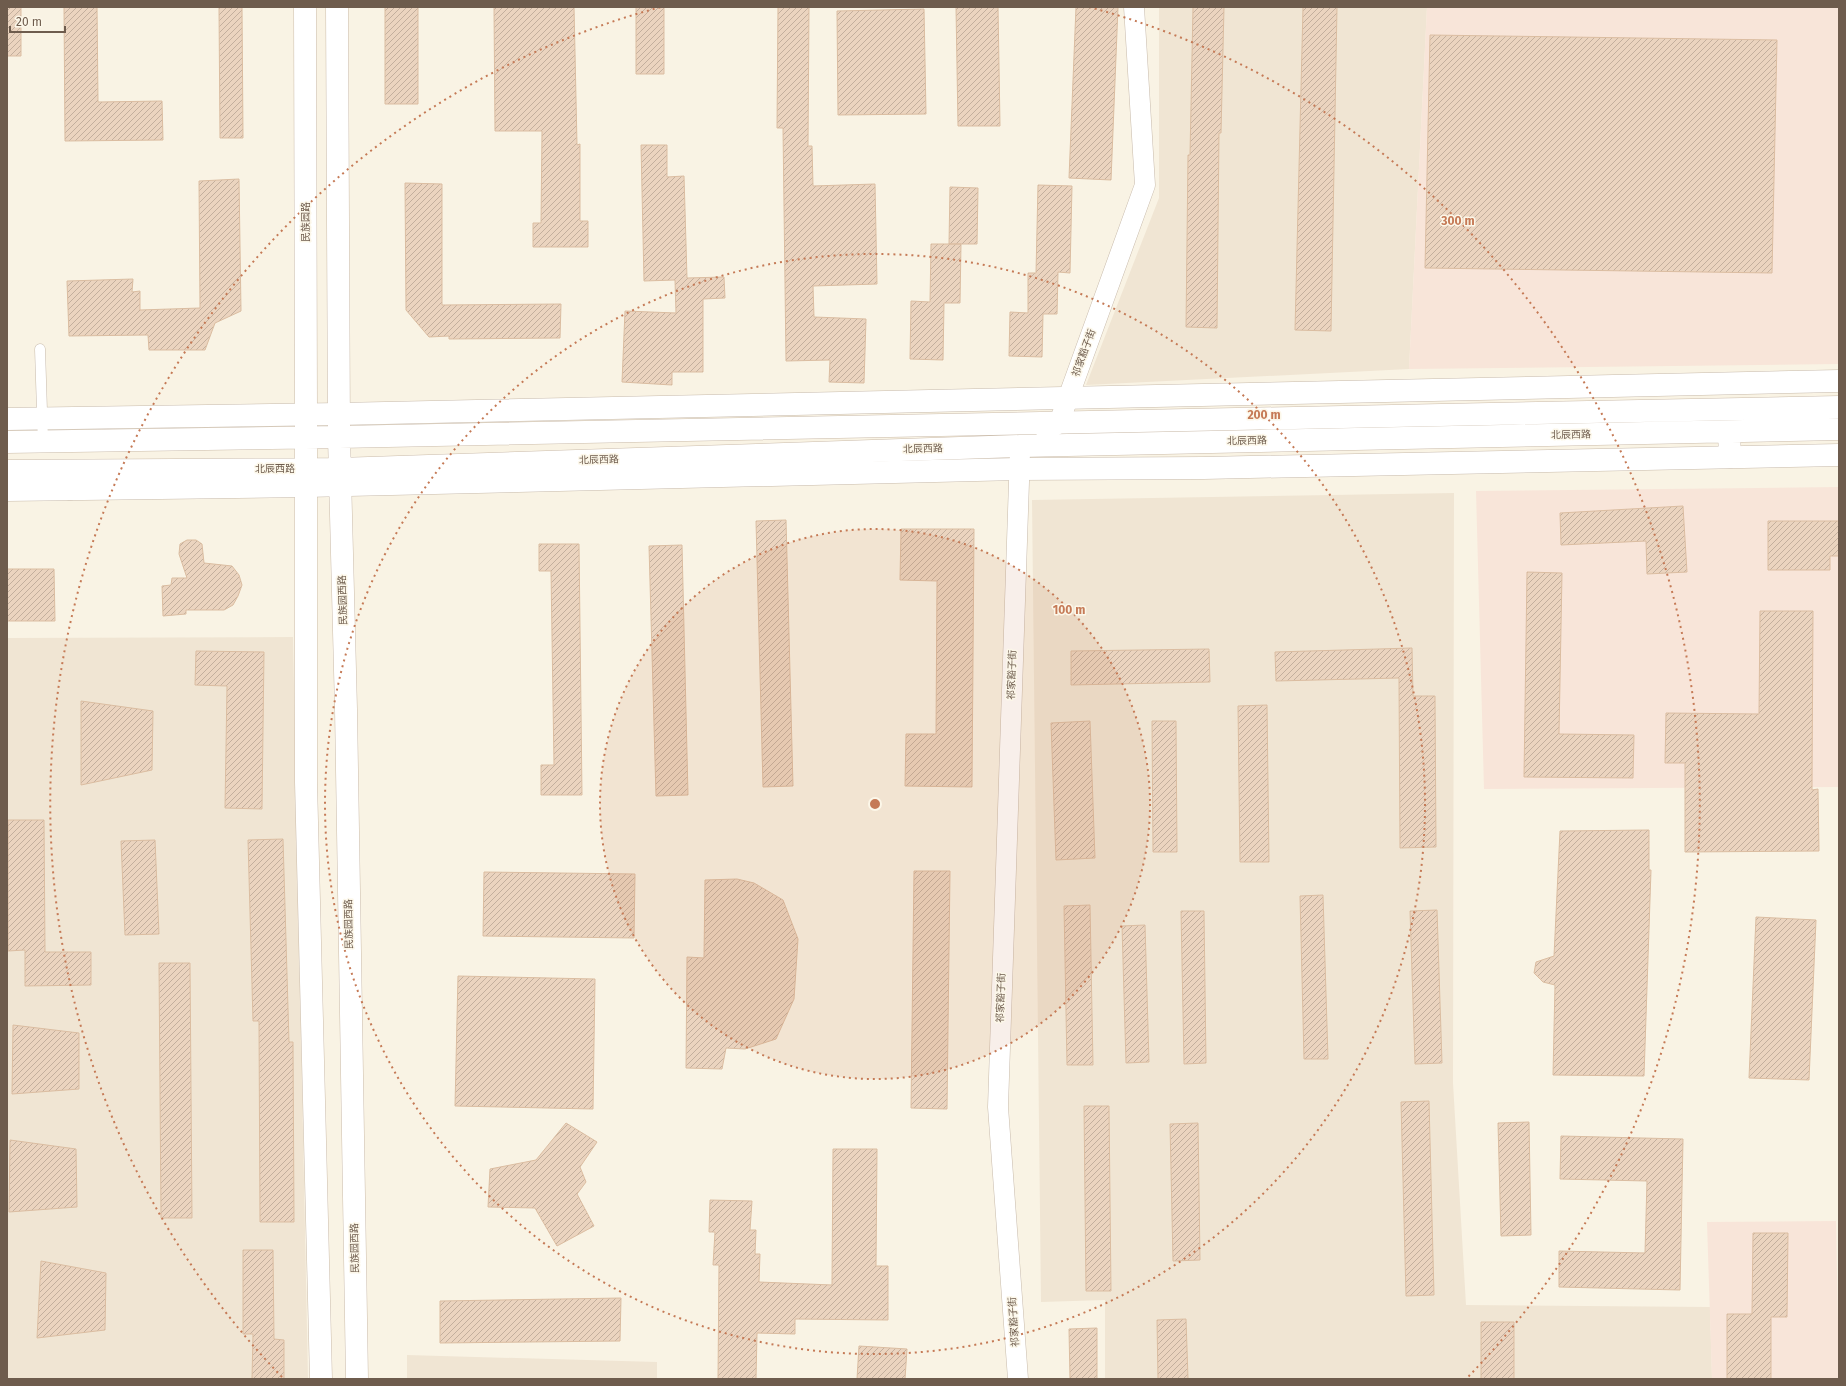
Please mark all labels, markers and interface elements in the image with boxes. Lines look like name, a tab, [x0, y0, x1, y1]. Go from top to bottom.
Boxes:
scale bar	[10, 8, 65, 34]
text: 20 m	[16, 15, 42, 29]
street label: 民族园路	[300, 202, 312, 242]
text: 300 m	[1440, 214, 1475, 228]
street label: 祁家豁子街	[1070, 327, 1098, 379]
text: 200 m	[1247, 408, 1281, 422]
street label: 北辰西路	[1551, 429, 1591, 441]
street label: 北辰西路	[1227, 435, 1267, 447]
street label: 北辰西路	[903, 442, 943, 456]
street label: 北辰西路	[579, 453, 619, 467]
street label: 北辰西路	[255, 463, 295, 475]
street label: 民族园西路	[336, 575, 350, 625]
text: 100 m	[1053, 603, 1085, 617]
street label: 祁家豁子街	[1005, 650, 1019, 700]
centre of rings	[868, 797, 882, 811]
street label: 民族园西路	[343, 899, 355, 949]
street label: 祁家豁子街	[994, 973, 1008, 1023]
street label: 民族园西路	[349, 1223, 361, 1273]
street label: 祁家豁子街	[1006, 1297, 1022, 1347]

